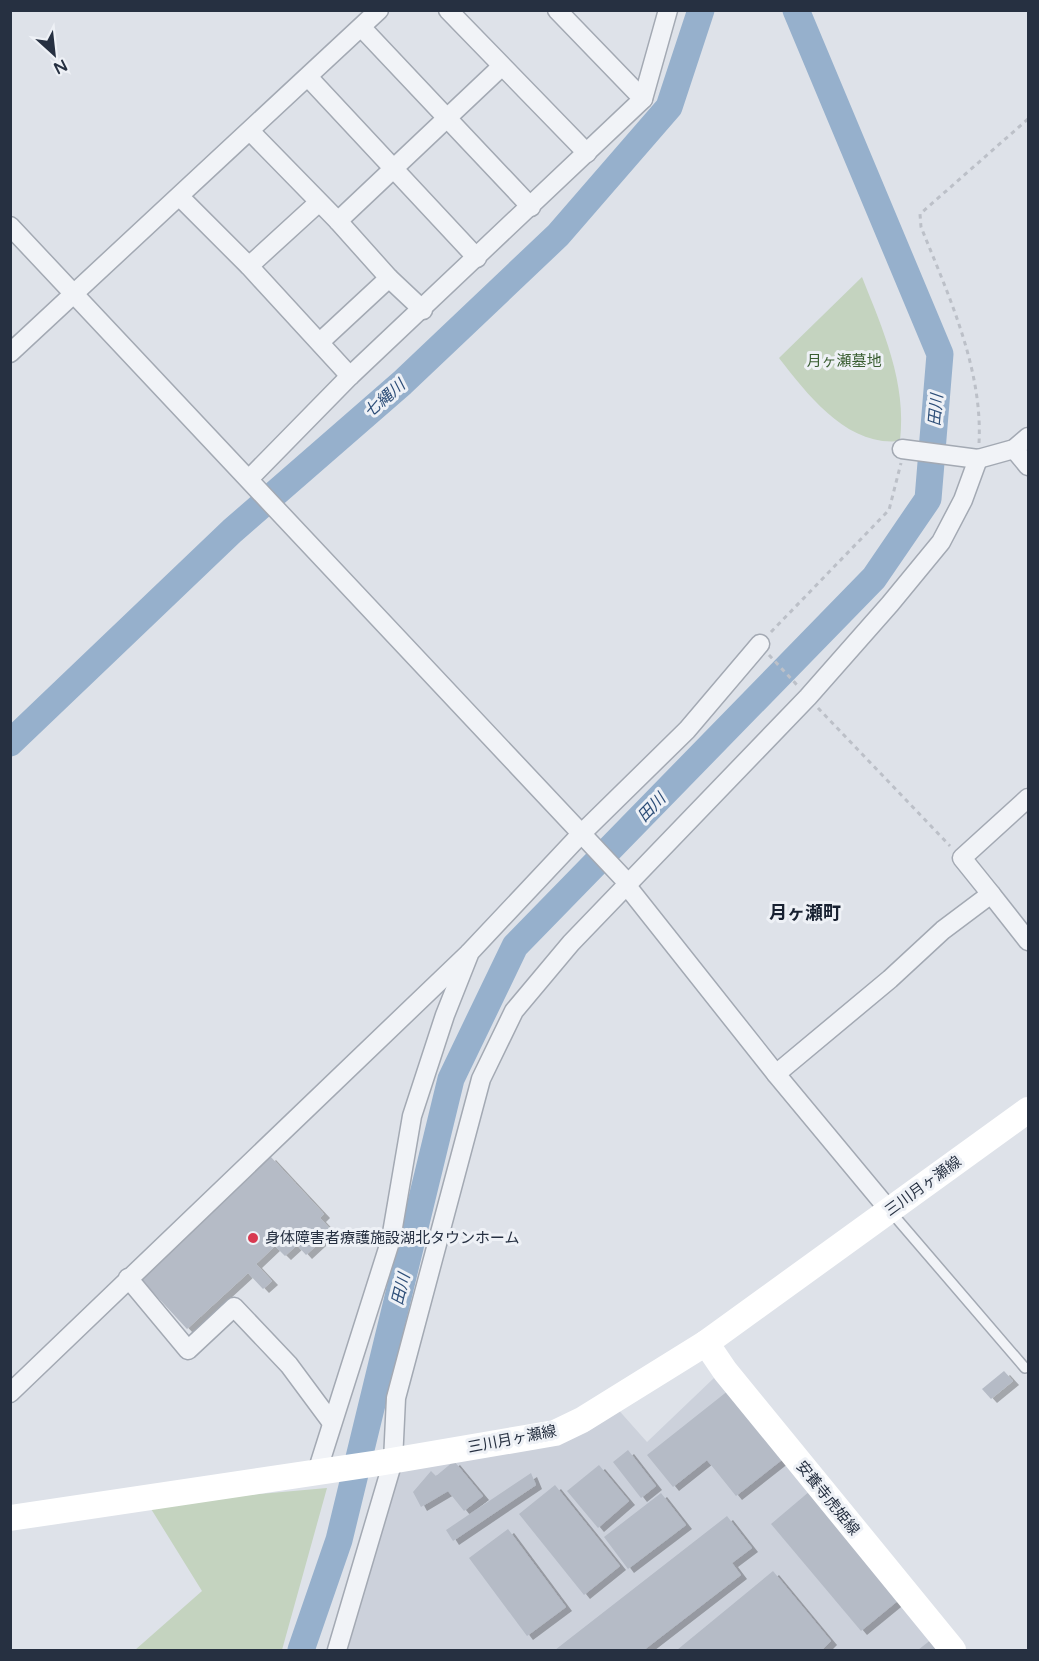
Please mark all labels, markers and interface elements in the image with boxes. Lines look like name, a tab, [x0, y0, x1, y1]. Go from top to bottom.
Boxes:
north arrow	[24, 24, 84, 84]
text: N	[50, 55, 71, 78]
park label: 月ヶ瀬墓地	[806, 352, 882, 370]
water label: 七縄川	[360, 374, 411, 422]
water label: 田川	[925, 391, 948, 427]
water label: 田川	[633, 788, 671, 826]
district label: 月ヶ瀬町	[769, 902, 841, 924]
street label: 三川月ヶ瀬線	[881, 1152, 965, 1220]
place label: 身体障害者療護施設湖北タウンホーム	[265, 1229, 520, 1247]
marker: 身体障害者療護施設湖北タウンホーム	[246, 1231, 260, 1245]
water label: 田川	[387, 1269, 415, 1307]
street label: 三川月ヶ瀬線	[466, 1422, 558, 1456]
street label: 安養寺虎姫線	[793, 1457, 863, 1539]

